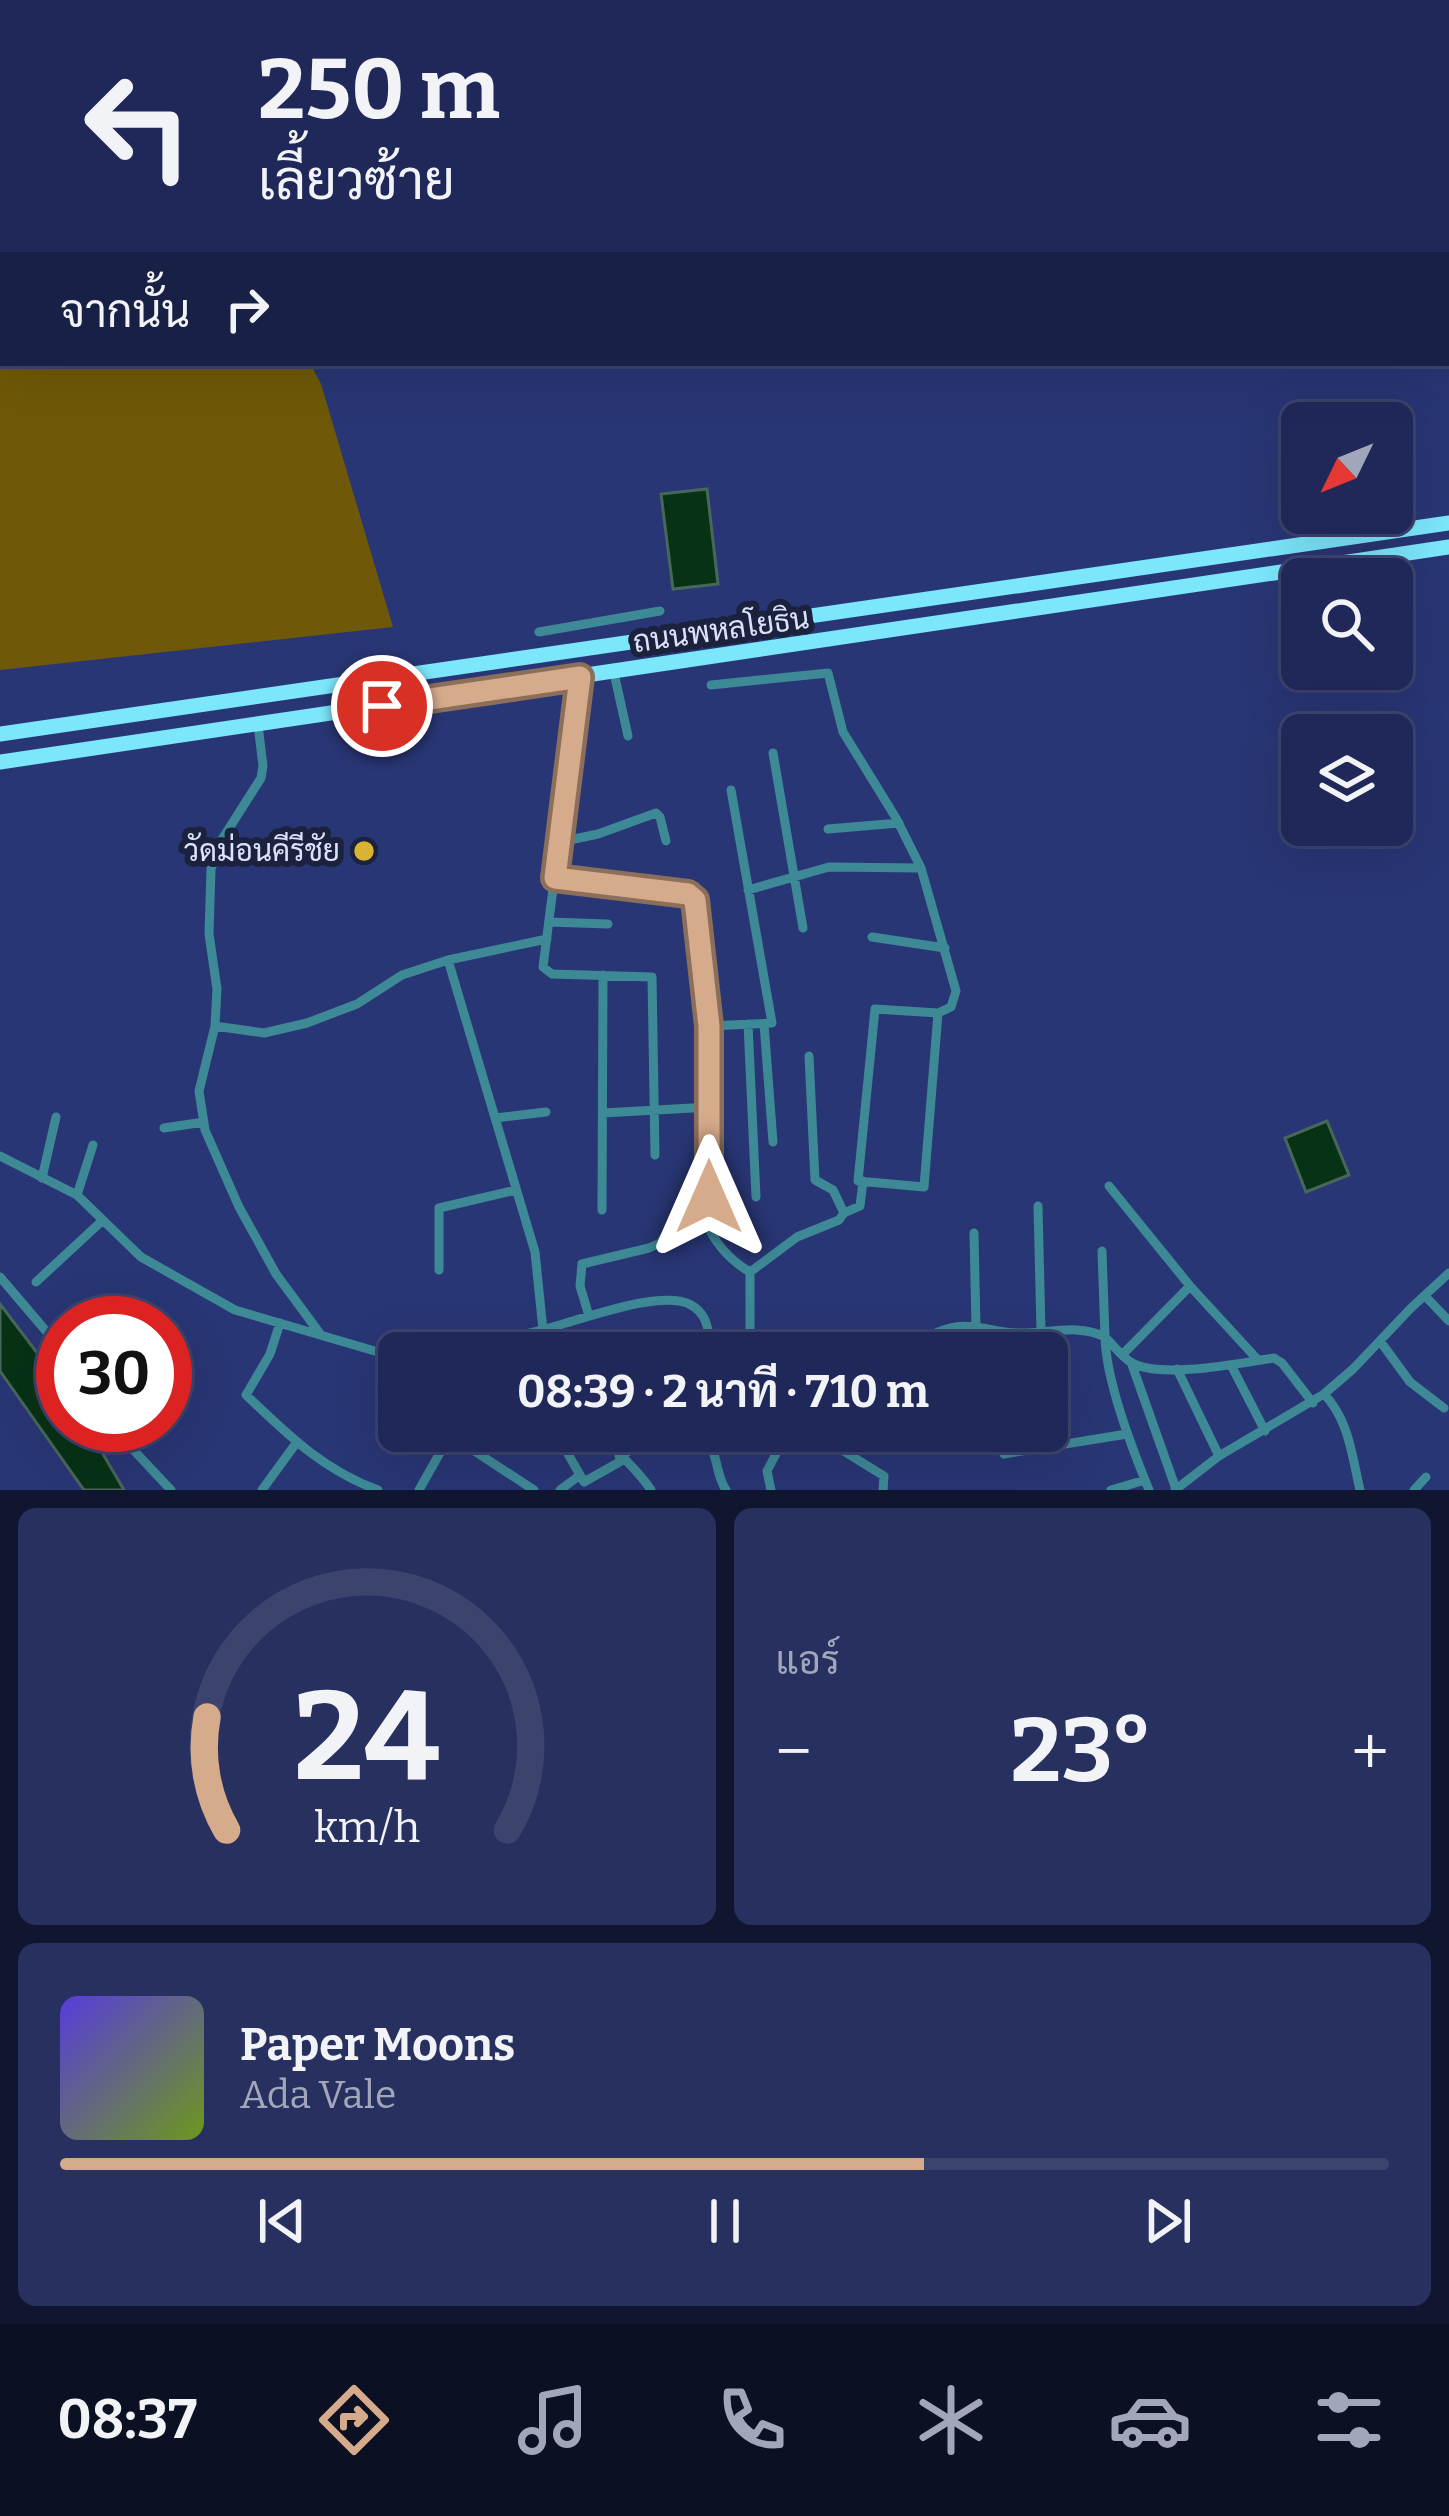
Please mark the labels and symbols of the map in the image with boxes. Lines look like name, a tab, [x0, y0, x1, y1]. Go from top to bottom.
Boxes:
north arrow	[1281, 402, 1413, 534]
street label: ถนนพหลโยธิน	[630, 598, 811, 660]
pin	[331, 655, 433, 757]
place label: วัดม่อนคีรีชัย	[184, 832, 340, 869]
marker: วัดม่อนคีรีชัย	[351, 838, 377, 864]
position arrow	[646, 1134, 772, 1260]
speed limit sign: 30	[36, 1296, 192, 1452]

